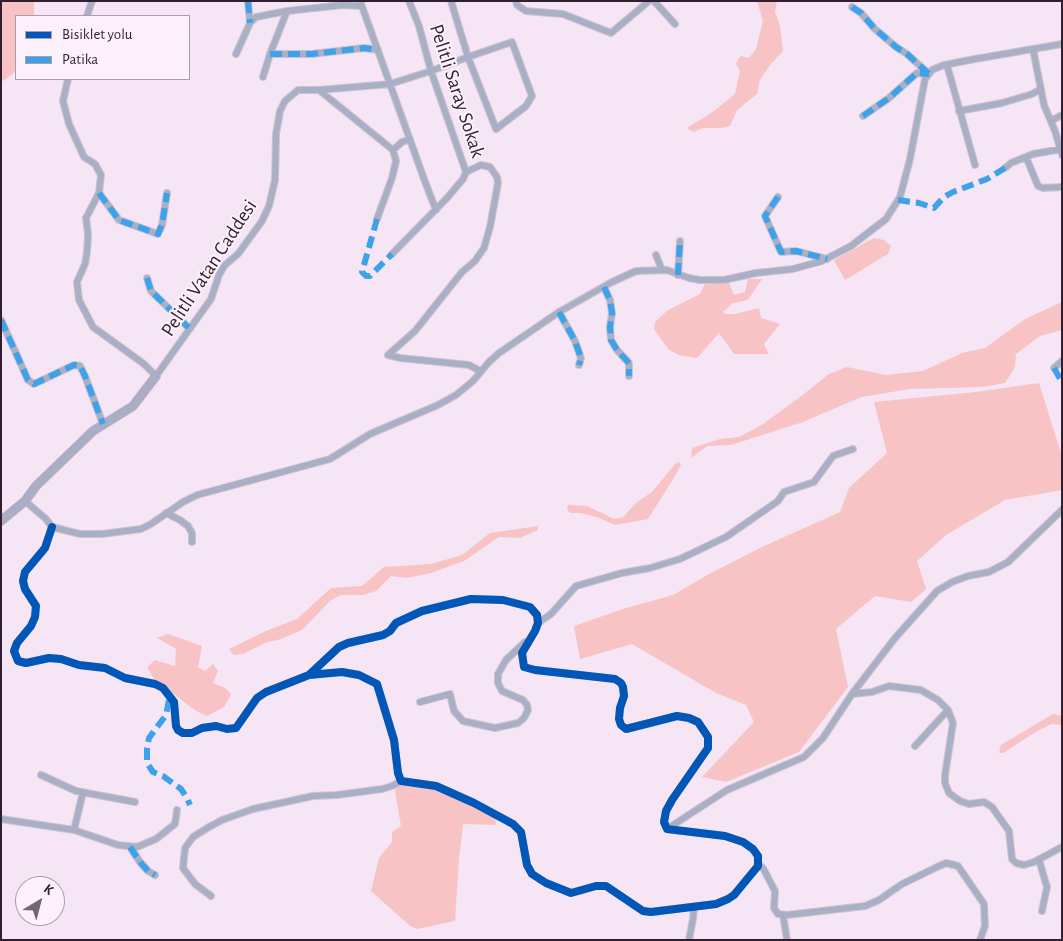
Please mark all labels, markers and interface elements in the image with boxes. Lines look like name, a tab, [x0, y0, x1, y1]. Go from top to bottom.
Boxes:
legend	[15, 15, 190, 80]
street label: Pelitli Saray Sokak	[424, 21, 490, 161]
text: Bisiklet yolu	[62, 27, 133, 42]
text: Patika	[62, 52, 98, 67]
street label: Pelitli Vatan Caddesi	[156, 195, 262, 341]
north arrow	[15, 876, 65, 926]
text: K	[41, 882, 56, 898]

